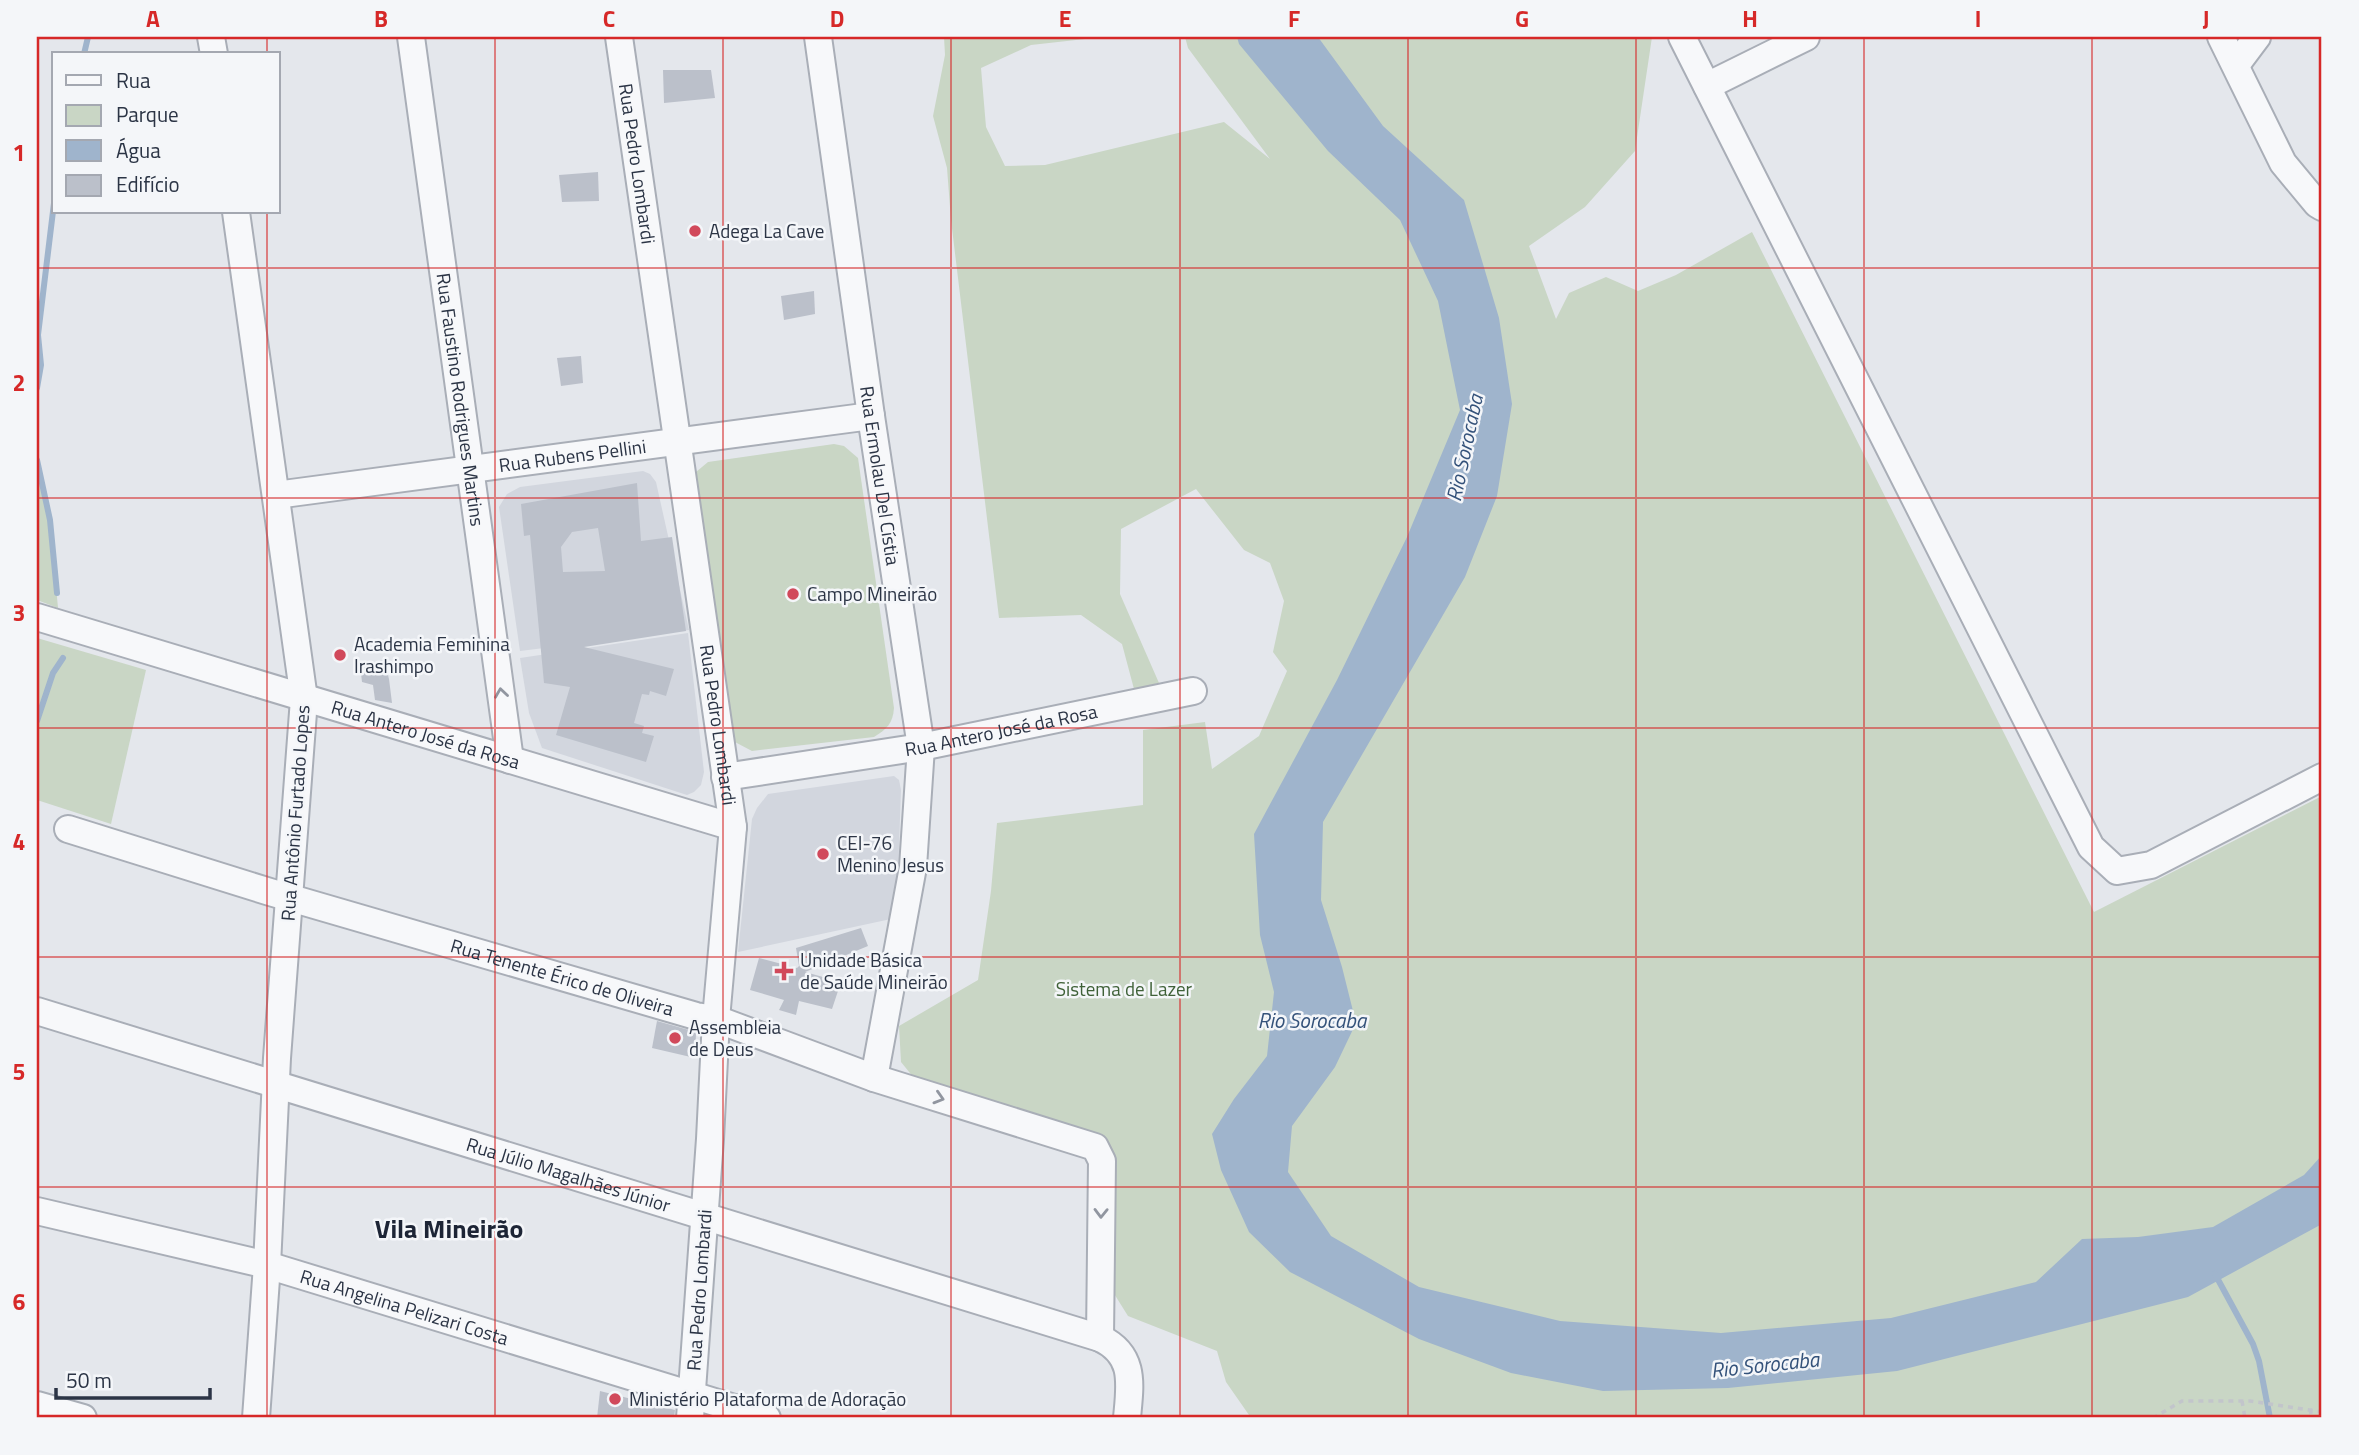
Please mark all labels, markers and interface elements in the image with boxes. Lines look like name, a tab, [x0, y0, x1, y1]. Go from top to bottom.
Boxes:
text: A	[146, 1, 160, 36]
text: B	[374, 1, 388, 36]
text: C	[603, 1, 615, 36]
text: D	[830, 1, 844, 36]
text: E	[1059, 1, 1071, 36]
text: F	[1288, 1, 1300, 36]
text: G	[1515, 1, 1529, 36]
text: H	[1742, 1, 1758, 36]
text: I	[1975, 1, 1981, 36]
text: J	[2203, 1, 2209, 36]
legend	[52, 52, 280, 214]
text: Rua	[116, 64, 151, 96]
street label: Rua Pedro Lombardi	[612, 81, 664, 246]
text: Parque	[116, 98, 179, 130]
text: Água	[116, 134, 161, 166]
text: 1	[13, 135, 25, 170]
text: Edifício	[116, 168, 180, 200]
place label: Adega La Cave	[709, 216, 824, 245]
marker: Adega La Cave	[687, 223, 703, 239]
street label: Rua Faustino Rodrigues Martins	[429, 271, 493, 528]
text: 2	[13, 365, 25, 400]
street label: Rua Ermolau Del Cístia	[853, 384, 908, 568]
water label: Rio Sorocaba	[1437, 390, 1491, 504]
street label: Rua Rubens Pellini	[497, 431, 648, 479]
place label: Campo Mineirão	[807, 579, 937, 608]
marker: Campo Mineirão	[785, 586, 801, 602]
text: 3	[13, 595, 25, 630]
place label: Academia Feminina Irashimpo	[354, 629, 510, 680]
street label: Rua Pedro Lombardi	[693, 643, 745, 807]
marker: Academia Feminina Irashimpo	[332, 647, 348, 663]
one-way arrow	[493, 687, 508, 699]
street label: Rua Antero José da Rosa	[328, 692, 524, 776]
street label: Rua Antero José da Rosa	[903, 696, 1100, 763]
street label: Rua Antônio Furtado Lopes	[272, 704, 317, 922]
text: 4	[13, 824, 25, 859]
place label: CEI-76 Menino Jesus	[837, 828, 944, 879]
marker: CEI-76 Menino Jesus	[815, 846, 831, 862]
street label: Rua Tenente Érico de Oliveira	[447, 930, 678, 1023]
place label: Unidade Básica de Saúde Mineirão	[800, 945, 948, 996]
marker: Unidade Básica de Saúde Mineirão	[774, 961, 794, 981]
park label: Sistema de Lazer	[1056, 974, 1193, 1003]
water label: Rio Sorocaba	[1258, 1004, 1368, 1036]
place label: Assembleia de Deus	[689, 1012, 782, 1063]
marker: Assembleia de Deus	[667, 1030, 683, 1046]
text: 5	[13, 1054, 25, 1089]
one-way arrow	[933, 1090, 945, 1105]
street label: Rua Júlio Magalhães Júnior	[463, 1129, 675, 1219]
street label: Rua Pedro Lombardi	[678, 1208, 719, 1372]
one-way arrow	[1093, 1208, 1109, 1219]
district label: Vila Mineirão	[375, 1209, 523, 1248]
street label: Rua Angelina Pelizari Costa	[297, 1261, 513, 1352]
text: 6	[13, 1284, 26, 1319]
water label: Rio Sorocaba	[1709, 1342, 1822, 1386]
scale bar	[56, 1357, 210, 1401]
text: 50 m	[66, 1364, 112, 1396]
place label: Ministério Plataforma de Adoração	[629, 1384, 906, 1413]
marker: Ministério Plataforma de Adoração	[607, 1391, 623, 1407]

